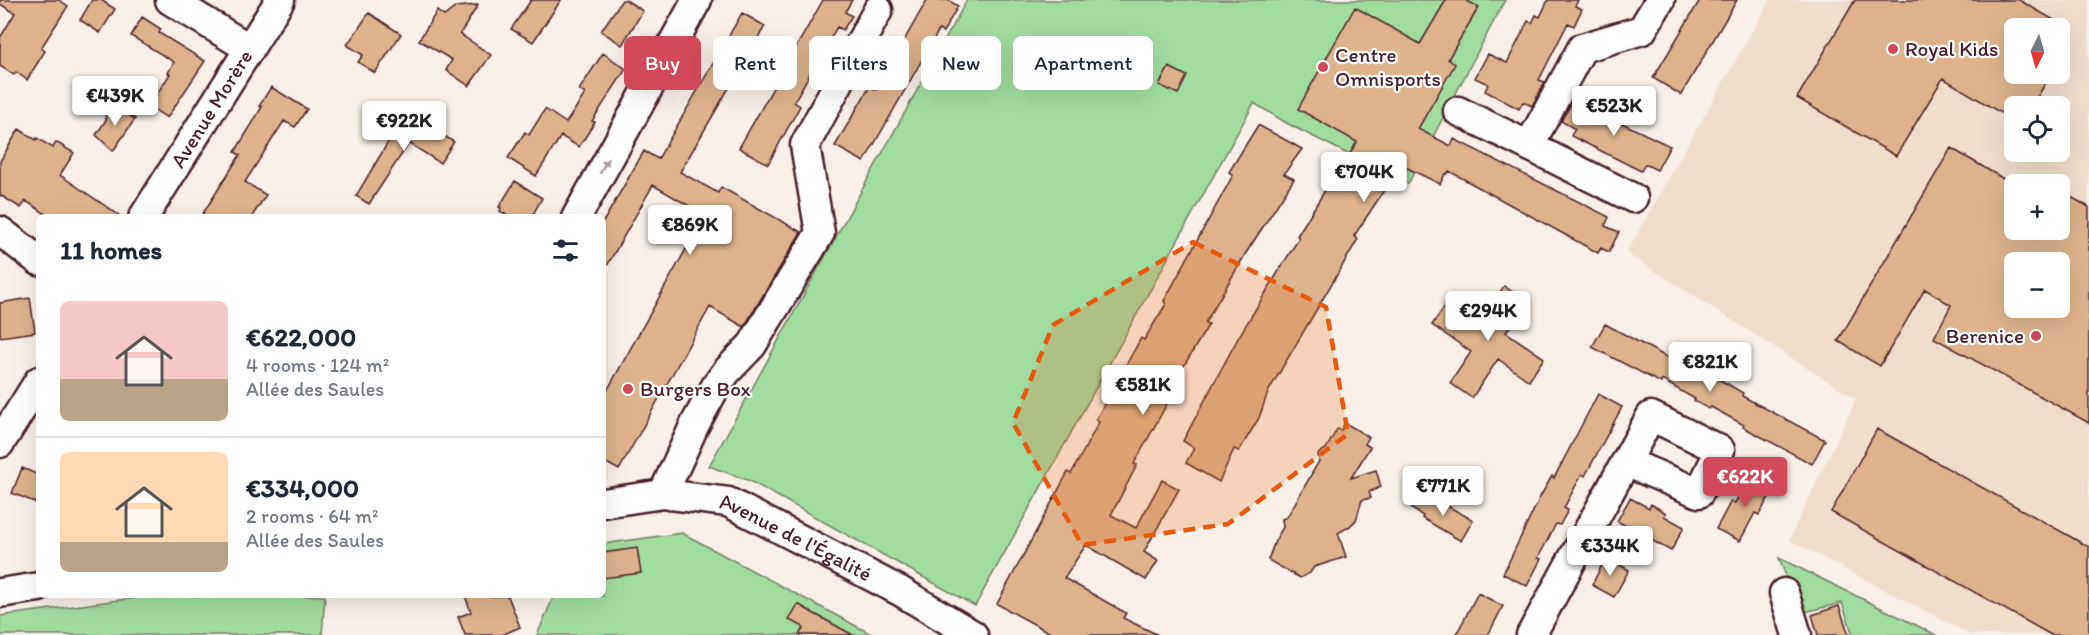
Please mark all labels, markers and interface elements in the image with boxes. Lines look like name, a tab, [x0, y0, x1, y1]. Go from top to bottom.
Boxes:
north arrow	[2004, 18, 2070, 84]
map controls	[2004, 18, 2070, 318]
chip: Buy	[624, 36, 701, 90]
chip: Rent	[713, 36, 797, 90]
chip: Filters	[809, 36, 909, 90]
chip: New	[921, 36, 1001, 90]
chip: Apartment	[1013, 36, 1153, 90]
place label: Royal Kids	[1905, 36, 1998, 61]
place label: Centre Omnisports	[1335, 42, 1441, 91]
marker: Royal Kids	[1886, 42, 1900, 56]
street label: Avenue Morère	[165, 45, 258, 172]
marker: Centre Omnisports	[1316, 60, 1330, 74]
pin: €439K	[73, 76, 157, 127]
text: €439K	[86, 83, 144, 107]
pin: €523K	[1572, 86, 1656, 137]
text: €523K	[1586, 93, 1642, 117]
button: locate	[2004, 96, 2070, 162]
pin: €922K	[362, 101, 446, 152]
text: €922K	[376, 108, 432, 132]
pin: €704K	[1322, 152, 1406, 203]
one-way arrow	[599, 158, 609, 175]
text: €704K	[1335, 159, 1393, 183]
button: +	[2004, 174, 2070, 240]
pin: €869K	[648, 205, 732, 256]
text: €869K	[662, 212, 718, 236]
text: 11 homes	[60, 234, 162, 266]
icon: filters	[549, 234, 582, 267]
button: −	[2004, 252, 2070, 318]
pin: €294K	[1446, 291, 1530, 342]
text: €294K	[1459, 298, 1517, 322]
text: €622,000	[246, 321, 356, 353]
place label: Berenice	[1946, 323, 2024, 348]
icon: home	[108, 325, 180, 397]
marker: Berenice	[2029, 329, 2043, 343]
pin: €821K	[1668, 342, 1752, 393]
text: €821K	[1683, 349, 1737, 373]
text: 4 rooms · 124 m²	[246, 353, 389, 377]
pin: €581K	[1101, 365, 1185, 416]
text: €581K	[1116, 372, 1170, 396]
place label: Burgers Box	[640, 376, 751, 401]
text: Allée des Saules	[246, 377, 384, 401]
marker: Burgers Box	[621, 382, 635, 396]
pin: €622K	[1703, 457, 1787, 508]
text: €622K	[1717, 464, 1773, 488]
pin: €771K	[1401, 466, 1485, 517]
text: €334,000	[246, 472, 359, 504]
text: €771K	[1416, 473, 1470, 497]
icon: home	[108, 476, 180, 548]
street label: Avenue de l'Égalité	[718, 488, 876, 586]
text: 2 rooms · 64 m²	[246, 504, 378, 528]
pin: €334K	[1568, 526, 1652, 577]
text: Allée des Saules	[246, 528, 384, 552]
text: €334K	[1581, 533, 1639, 557]

